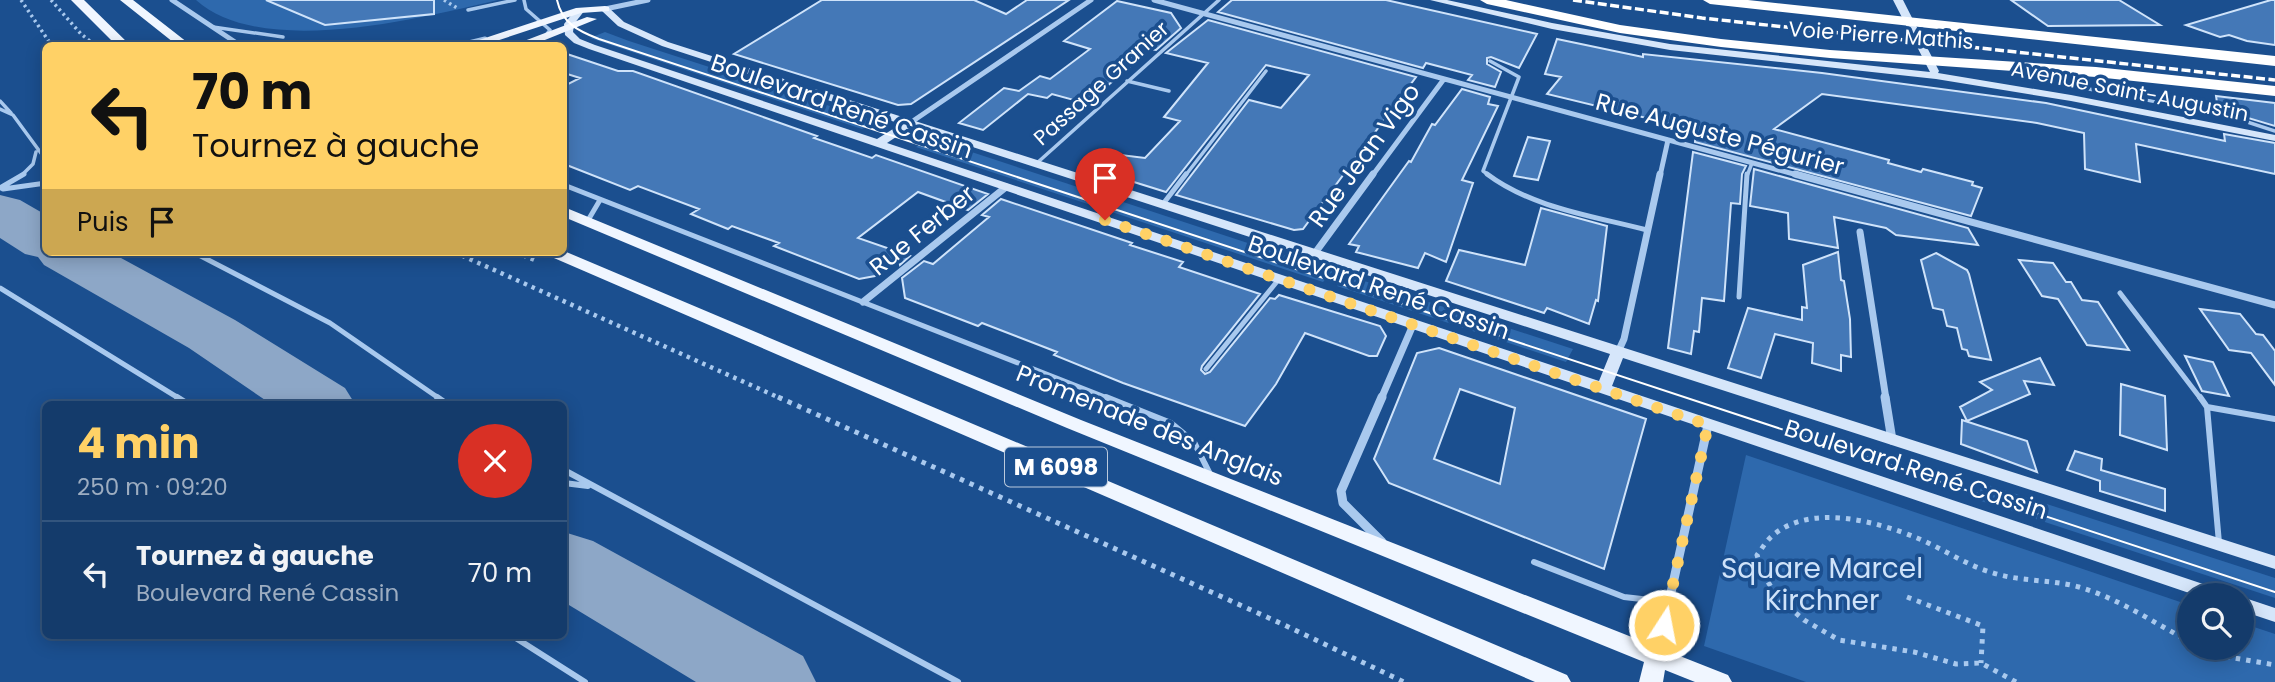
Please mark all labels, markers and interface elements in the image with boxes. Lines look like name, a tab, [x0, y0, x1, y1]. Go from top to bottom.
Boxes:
street label: Passage Granier	[1027, 14, 1175, 152]
street label: Voie Pierre Mathis	[1787, 14, 1975, 56]
street label: Boulevard René Cassin	[707, 46, 977, 166]
street label: Avenue Saint-Augustin	[2009, 54, 2251, 128]
text: 70 m	[192, 58, 312, 126]
icon: left	[77, 70, 168, 161]
street label: Rue Jean Vigo	[1301, 76, 1427, 234]
street label: Rue Auguste Pégurier	[1592, 85, 1848, 183]
text: Tournez à gauche	[192, 123, 479, 168]
pin	[1075, 148, 1135, 220]
icon: arrive	[1086, 159, 1124, 197]
street label: Rue Ferber	[862, 177, 982, 283]
icon: arrive	[143, 203, 181, 241]
text: Puis	[77, 204, 129, 240]
street label: Boulevard René Cassin	[1244, 227, 1514, 347]
street label: Promenade des Anglais	[1012, 356, 1288, 494]
street label: Boulevard René Cassin	[1780, 411, 2052, 527]
text: 4 min	[77, 414, 200, 473]
button: close	[458, 424, 532, 498]
road number: M 6098	[1005, 447, 1107, 486]
text: 250 m · 09:20	[77, 471, 228, 503]
text: Tournez à gauche	[136, 538, 374, 574]
park label: Square Marcel Kirchner	[1721, 549, 1923, 620]
icon: left	[77, 555, 115, 593]
text: 70 m	[468, 555, 532, 591]
text: Boulevard René Cassin	[136, 577, 399, 609]
map controls	[2177, 583, 2254, 660]
button: search	[2177, 583, 2254, 660]
position arrow	[1627, 588, 1701, 662]

